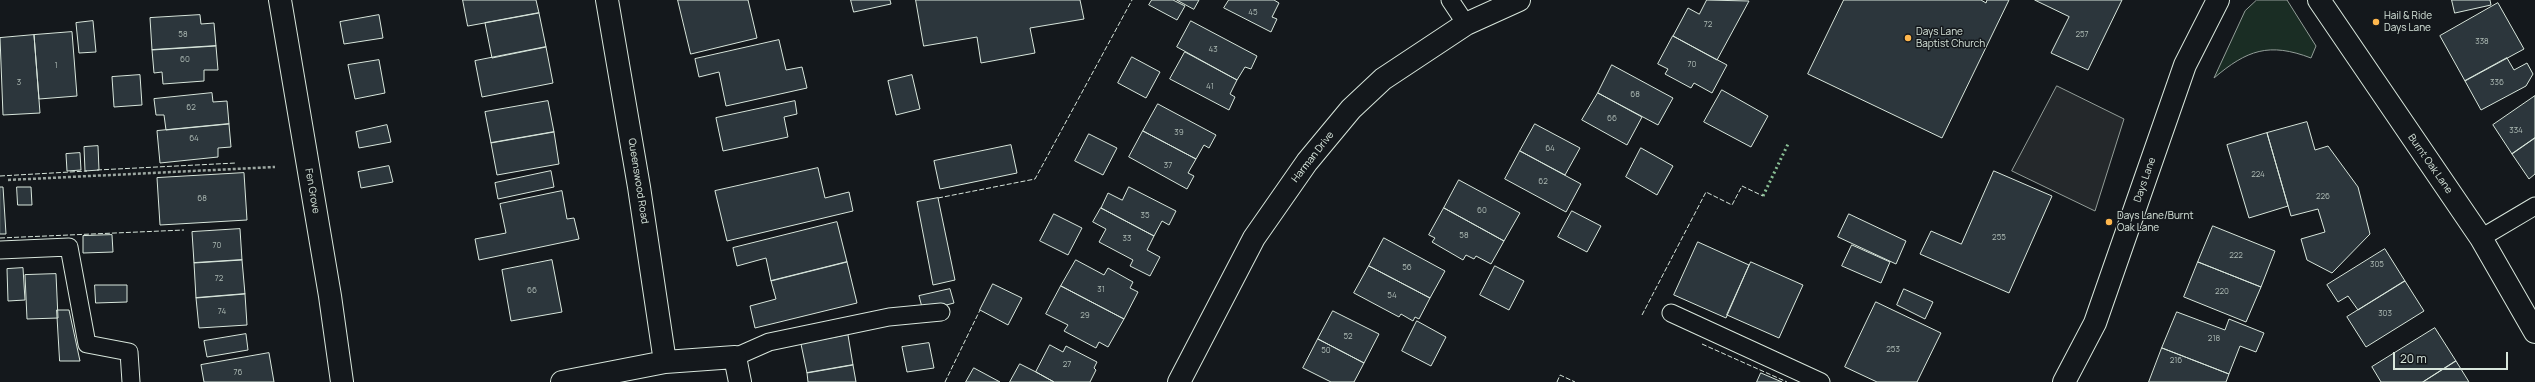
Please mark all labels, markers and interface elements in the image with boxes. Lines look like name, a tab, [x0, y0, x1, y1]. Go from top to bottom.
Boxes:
house number: 45	[1248, 8, 1258, 18]
place label: Hail & Ride Days Lane	[2384, 10, 2432, 34]
marker: Hail & Ride Days Lane	[2371, 17, 2381, 27]
house number: 72	[1704, 20, 1712, 30]
place label: Days Lane Baptist Church	[1916, 26, 1985, 50]
house number: 58	[178, 30, 188, 40]
house number: 257	[2075, 30, 2089, 40]
marker: Days Lane Baptist Church	[1903, 33, 1913, 43]
house number: 338	[2475, 37, 2489, 47]
house number: 43	[1208, 45, 1218, 55]
house number: 60	[180, 55, 190, 65]
house number: 70	[1688, 60, 1696, 70]
house number: 1	[54, 61, 58, 71]
house number: 3	[17, 78, 21, 88]
house number: 336	[2490, 78, 2504, 88]
house number: 41	[1206, 82, 1214, 92]
house number: 68	[1630, 90, 1640, 100]
house number: 62	[186, 103, 196, 113]
house number: 66	[1607, 114, 1617, 124]
house number: 334	[2509, 126, 2523, 136]
house number: 39	[1174, 128, 1184, 138]
street label: Harman Drive	[1289, 129, 1337, 185]
street label: Burnt Oak Lane	[2405, 132, 2455, 196]
house number: 64	[189, 134, 199, 144]
street label: Queenswood Road	[625, 137, 651, 225]
house number: 64	[1545, 144, 1555, 154]
street label: Days Lane	[2132, 156, 2158, 204]
house number: 37	[1164, 161, 1172, 171]
street label: Fen Grove	[302, 168, 322, 214]
house number: 224	[2251, 170, 2265, 180]
house number: 62	[1538, 177, 1548, 187]
house number: 226	[2316, 192, 2330, 202]
house number: 68	[197, 194, 207, 204]
house number: 60	[1477, 206, 1487, 216]
place label: Days Lane/Burnt Oak Lane	[2117, 210, 2193, 234]
house number: 35	[1140, 211, 1150, 221]
marker: Days Lane/Burnt Oak Lane	[2104, 217, 2114, 227]
house number: 58	[1459, 231, 1469, 241]
house number: 255	[1992, 233, 2006, 243]
house number: 33	[1123, 234, 1131, 244]
house number: 70	[213, 241, 221, 251]
house number: 222	[2229, 251, 2243, 261]
house number: 305	[2370, 260, 2384, 270]
house number: 56	[1402, 263, 1412, 273]
house number: 72	[215, 274, 223, 284]
house number: 31	[1097, 285, 1105, 295]
house number: 66	[527, 286, 537, 296]
house number: 220	[2215, 287, 2229, 297]
house number: 54	[1387, 291, 1397, 301]
house number: 74	[218, 307, 226, 317]
house number: 303	[2378, 309, 2392, 319]
house number: 29	[1080, 311, 1090, 321]
house number: 52	[1344, 332, 1352, 342]
house number: 218	[2208, 334, 2220, 344]
scale bar	[2395, 344, 2510, 370]
house number: 253	[1886, 345, 1900, 355]
house number: 50	[1321, 346, 1331, 356]
text: 20 m	[2400, 350, 2427, 367]
house number: 216	[2170, 356, 2182, 366]
house number: 27	[1063, 360, 1071, 370]
house number: 76	[234, 368, 242, 378]

